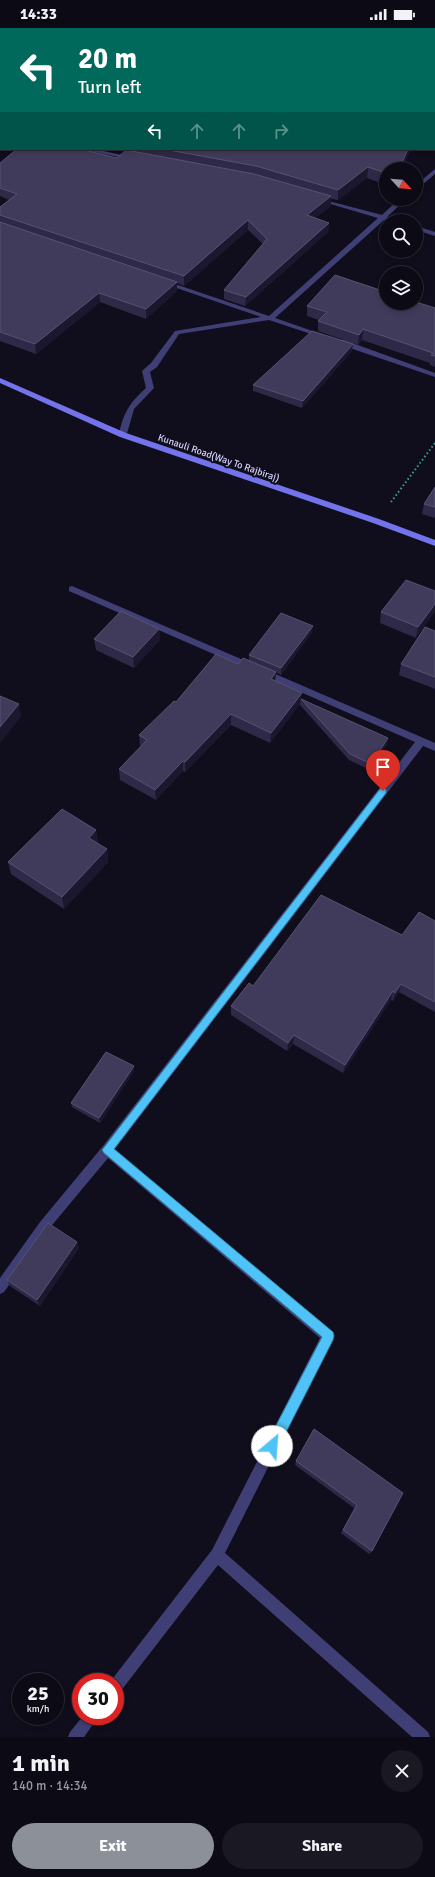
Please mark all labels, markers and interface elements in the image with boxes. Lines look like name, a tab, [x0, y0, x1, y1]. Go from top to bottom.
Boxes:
text: 14:33	[20, 5, 57, 23]
text: 20 m	[78, 42, 137, 76]
icon: left	[12, 44, 64, 96]
text: Turn left	[78, 76, 141, 98]
icon: left	[144, 120, 166, 142]
icon: ahead	[186, 120, 208, 142]
icon: ahead	[228, 120, 250, 142]
icon: right	[270, 120, 292, 142]
north arrow	[379, 162, 423, 206]
map controls	[379, 162, 423, 310]
button: search	[379, 214, 423, 258]
button: layers	[379, 266, 423, 310]
street label: Kunauli Road(Way To Rajbiraj)	[156, 431, 281, 484]
pin	[366, 750, 400, 791]
icon: arrive	[372, 756, 394, 778]
position arrow	[251, 1425, 293, 1467]
speed limit sign: 30	[72, 1673, 124, 1725]
text: 25	[27, 1681, 49, 1706]
text: km/h	[27, 1703, 49, 1715]
text: 1 min	[12, 1748, 70, 1778]
button: close	[381, 1750, 423, 1792]
text: 140 m · 14:34	[12, 1778, 88, 1794]
button: Exit	[12, 1823, 214, 1869]
button: Share	[222, 1823, 423, 1869]

